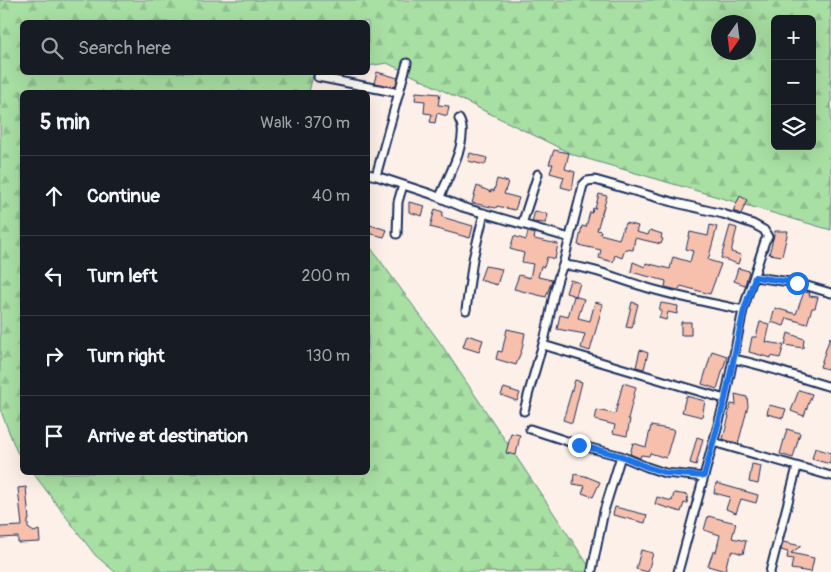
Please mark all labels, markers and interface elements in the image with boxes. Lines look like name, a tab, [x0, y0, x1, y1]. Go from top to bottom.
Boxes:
north arrow	[711, 15, 756, 60]
map controls	[771, 15, 816, 150]
button: +	[771, 15, 816, 60]
search box	[20, 20, 370, 75]
icon: search	[38, 34, 66, 62]
text: Search here	[78, 36, 171, 60]
button: −	[771, 60, 816, 105]
button: layers	[771, 105, 816, 150]
text: 5 min	[40, 109, 90, 136]
text: Walk · 370 m	[260, 113, 350, 133]
icon: ahead	[40, 182, 68, 210]
text: Continue	[87, 184, 160, 208]
text: 40 m	[312, 186, 350, 206]
icon: left	[40, 262, 68, 290]
text: Turn left	[87, 264, 157, 288]
text: 200 m	[302, 266, 350, 286]
route start	[786, 272, 809, 295]
icon: right	[40, 342, 68, 370]
text: Turn right	[87, 344, 165, 368]
text: 130 m	[306, 346, 350, 366]
icon: arrive	[40, 422, 68, 450]
text: Arrive at destination	[87, 424, 248, 448]
route end	[568, 434, 591, 457]

